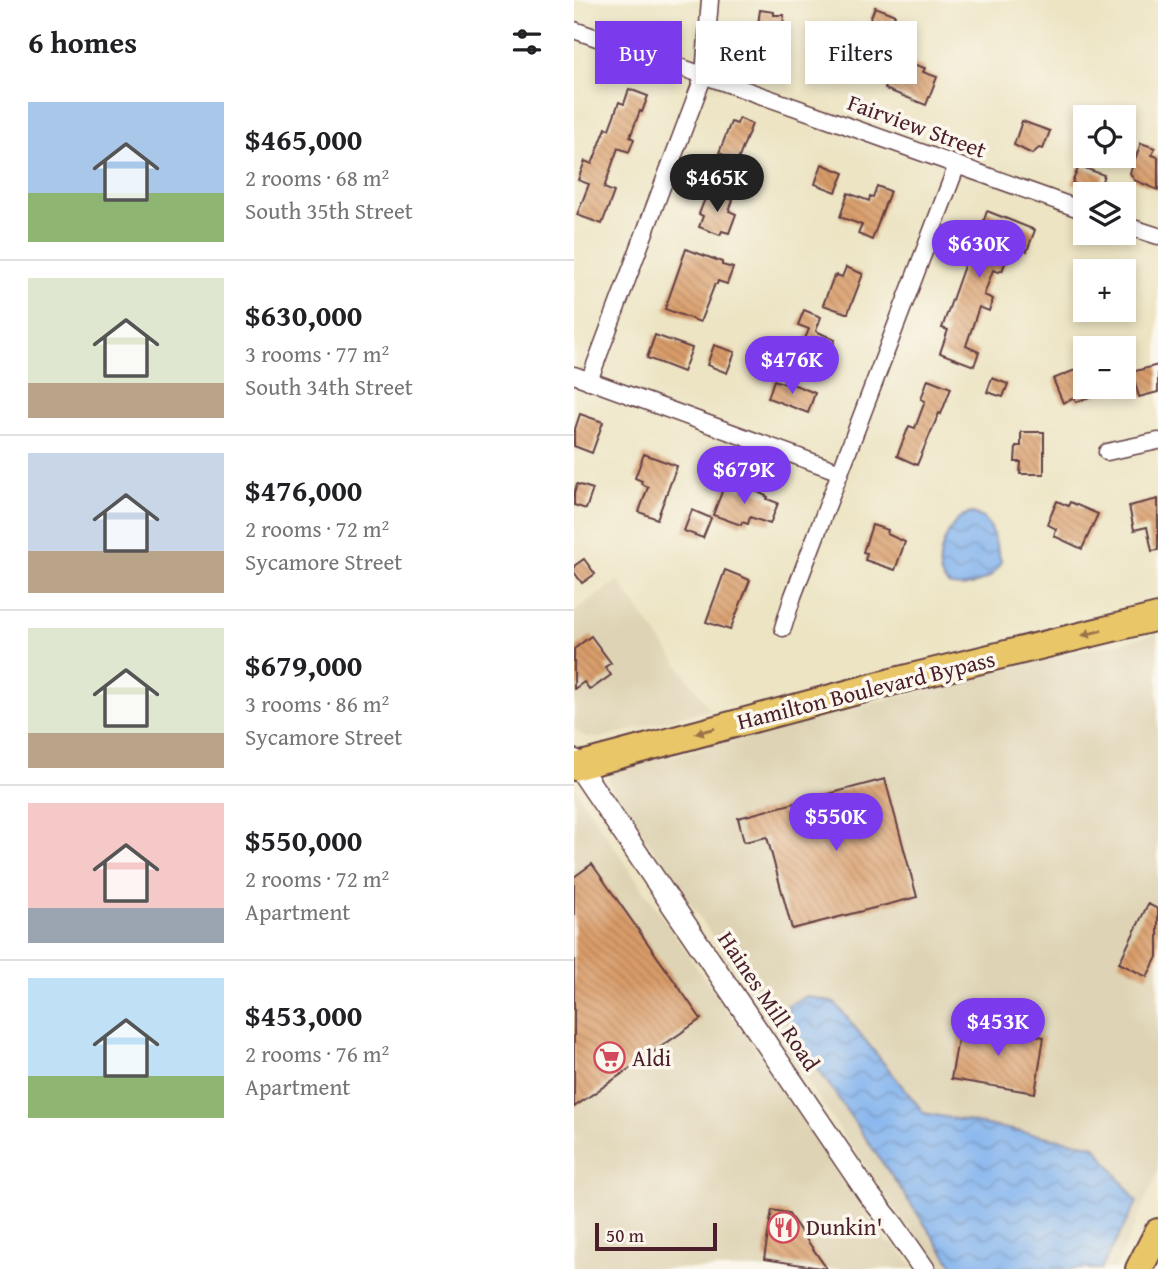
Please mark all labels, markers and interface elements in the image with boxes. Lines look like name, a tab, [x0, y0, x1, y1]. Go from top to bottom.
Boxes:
text: 6 homes	[28, 20, 137, 64]
chip: Buy	[595, 21, 682, 84]
chip: Rent	[696, 21, 791, 84]
chip: Filters	[805, 21, 917, 84]
icon: filters	[508, 23, 546, 61]
street label: Fairview Street	[843, 85, 991, 166]
map controls	[1073, 105, 1136, 399]
button: locate	[1073, 105, 1136, 168]
text: $465,000	[245, 117, 362, 161]
icon: home	[84, 130, 168, 214]
pin: $465K	[668, 154, 766, 214]
text: $465K	[686, 160, 748, 193]
text: 2 rooms · 68 m²	[245, 161, 389, 194]
button: layers	[1073, 182, 1136, 245]
text: South 35th Street	[245, 194, 413, 227]
pin: $630K	[930, 220, 1028, 280]
text: $630K	[948, 226, 1010, 259]
button: +	[1073, 259, 1136, 322]
text: $630,000	[245, 293, 362, 337]
icon: home	[84, 306, 168, 390]
pin: $476K	[743, 336, 841, 396]
button: −	[1073, 336, 1136, 399]
text: 3 rooms · 77 m²	[245, 337, 389, 370]
text: $476K	[761, 342, 823, 375]
text: South 34th Street	[245, 370, 413, 403]
pin: $679K	[695, 447, 793, 506]
text: $679K	[713, 452, 775, 485]
text: $476,000	[245, 468, 362, 512]
icon: home	[84, 481, 168, 565]
text: 2 rooms · 72 m²	[245, 512, 389, 545]
text: Sycamore Street	[245, 545, 402, 578]
one-way arrow	[1081, 628, 1103, 639]
street label: Hamilton Boulevard Bypass	[733, 641, 998, 738]
text: $679,000	[245, 643, 362, 687]
icon: home	[84, 656, 168, 740]
text: 3 rooms · 86 m²	[245, 687, 389, 720]
text: Sycamore Street	[245, 720, 402, 753]
one-way arrow	[694, 727, 715, 737]
pin: $550K	[787, 794, 885, 853]
text: $550K	[805, 799, 867, 832]
text: $550,000	[245, 818, 362, 862]
icon: home	[84, 831, 168, 915]
text: 2 rooms · 72 m²	[245, 862, 389, 895]
text: Apartment	[245, 895, 350, 928]
street label: Haines Mill Road	[710, 924, 829, 1078]
text: $453,000	[245, 993, 362, 1037]
pin: $453K	[949, 998, 1047, 1058]
text: $453K	[967, 1004, 1029, 1037]
icon: home	[84, 1006, 168, 1090]
text: 2 rooms · 76 m²	[245, 1037, 389, 1070]
supermarket icon: Aldi	[592, 1041, 626, 1075]
place label: Aldi	[632, 1041, 671, 1074]
text: Apartment	[245, 1070, 350, 1103]
restaurant icon: Dunkin'	[766, 1210, 800, 1244]
place label: Dunkin'	[806, 1210, 882, 1243]
scale bar	[595, 1220, 718, 1252]
text: 50 m	[606, 1221, 644, 1249]

